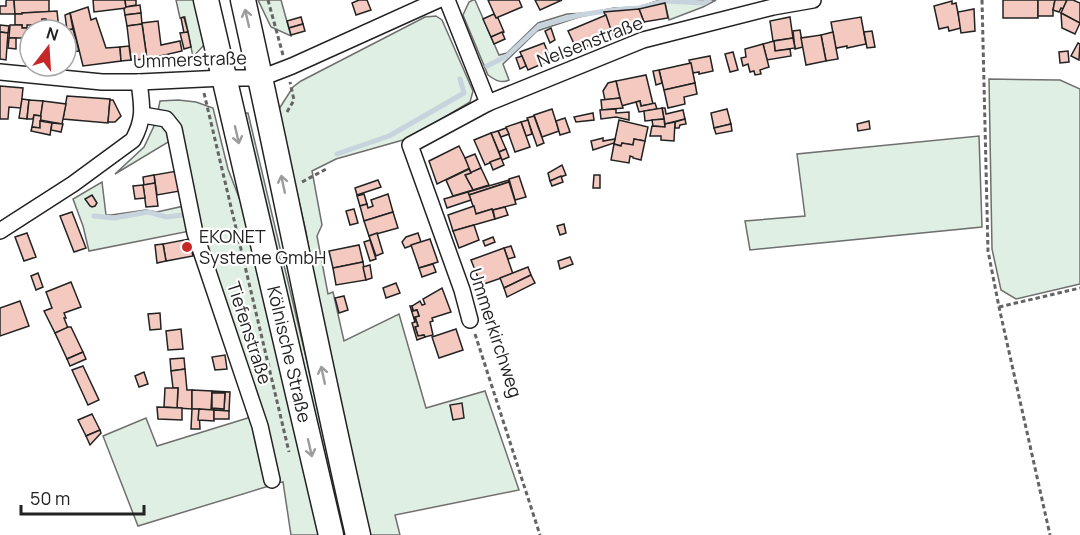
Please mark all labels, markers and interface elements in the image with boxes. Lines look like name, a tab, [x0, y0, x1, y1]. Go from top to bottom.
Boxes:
one-way arrow	[241, 9, 253, 28]
street label: Nelsenstraße	[533, 10, 646, 72]
north arrow	[18, 18, 78, 78]
text: N	[44, 21, 61, 46]
street label: Ummerstraße	[133, 45, 247, 73]
one-way arrow	[232, 125, 244, 144]
one-way arrow	[277, 175, 288, 195]
place label: EKONET Systeme GmbH	[199, 224, 326, 269]
marker: EKONET Systeme GmbH	[180, 240, 194, 254]
street label: Ummerkirchweg	[464, 265, 528, 401]
street label: Tiefenstraße	[222, 278, 278, 387]
street label: Kölnische Straße	[262, 283, 317, 425]
one-way arrow	[317, 366, 328, 386]
one-way arrow	[305, 437, 316, 457]
scale bar	[21, 478, 144, 516]
text: 50 m	[30, 486, 70, 510]

